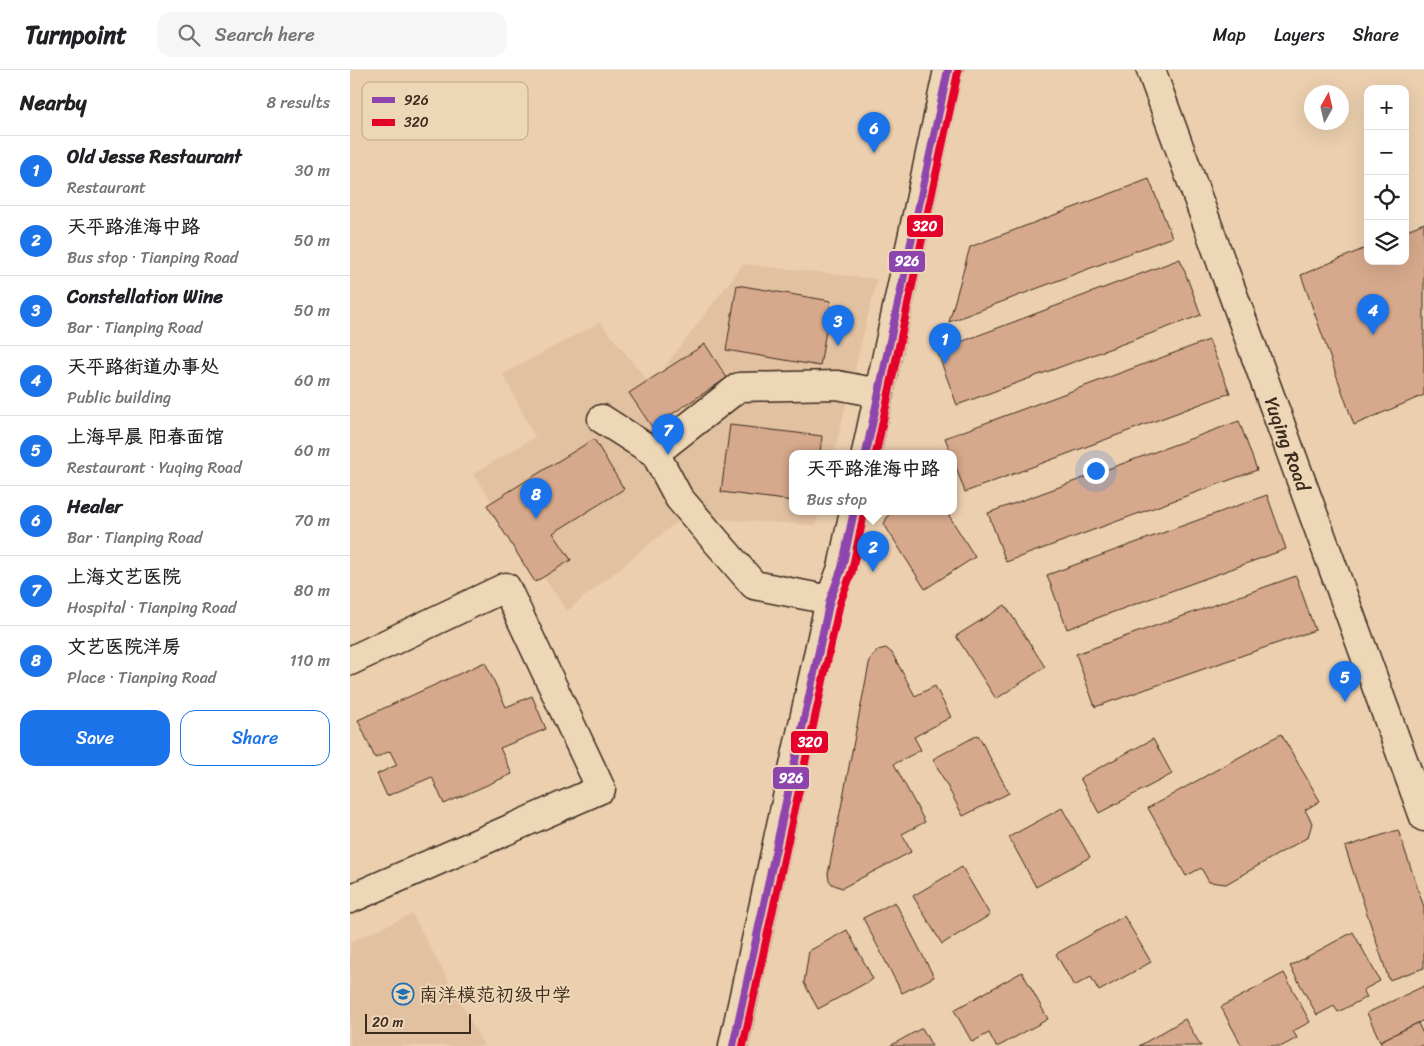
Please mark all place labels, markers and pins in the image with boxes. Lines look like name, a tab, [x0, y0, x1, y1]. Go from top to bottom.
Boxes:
pin: 6	[858, 112, 890, 153]
pin: 4	[1357, 294, 1389, 335]
pin: 3	[822, 305, 854, 346]
pin: 1	[929, 323, 961, 364]
pin: 7	[652, 414, 684, 455]
pin: 8	[520, 478, 552, 519]
pin: 2	[857, 531, 889, 572]
pin: 5	[1329, 661, 1361, 702]
place label: 南洋模范初级中学	[419, 978, 571, 1011]
school or university icon: 南洋模范初级中学	[391, 982, 415, 1006]

